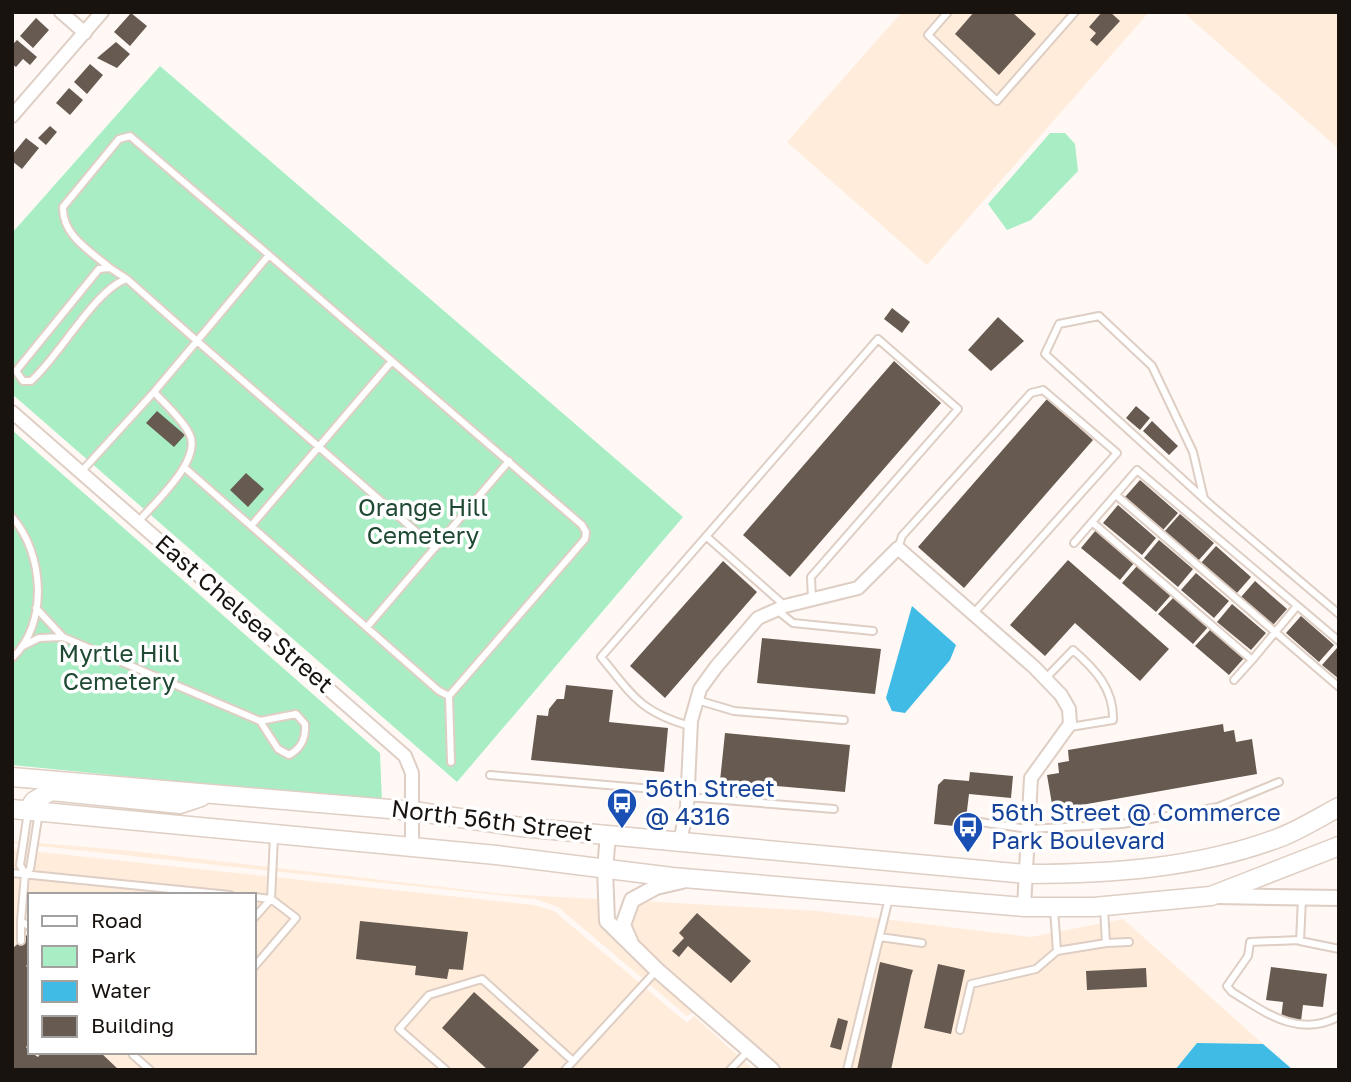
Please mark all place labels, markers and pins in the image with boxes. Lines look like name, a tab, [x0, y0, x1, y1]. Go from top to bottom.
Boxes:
place label: 56th Street @ 4316	[645, 773, 775, 830]
bus stop icon: 56th Street @ 4316	[605, 786, 639, 830]
place label: 56th Street @ Commerce Park Boulevard	[991, 797, 1281, 854]
bus stop icon: 56th Street @ Commerce Park Boulevard	[951, 810, 985, 854]

